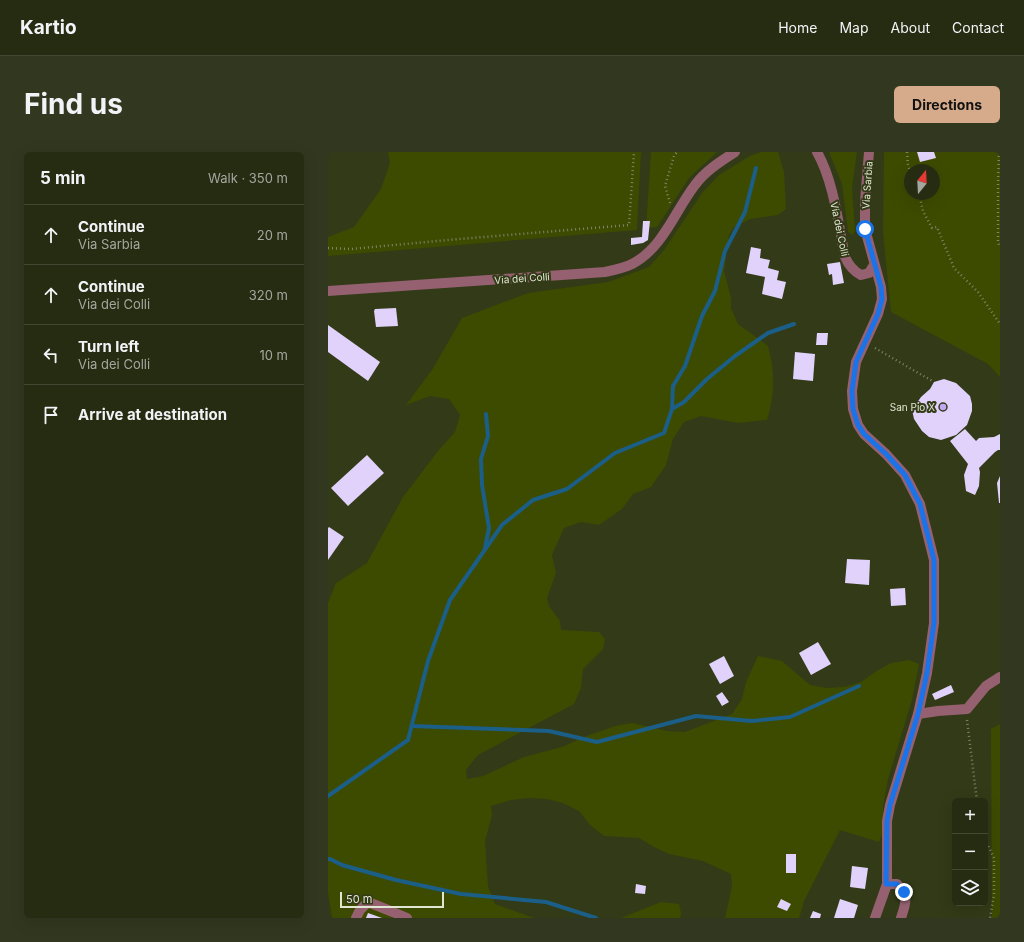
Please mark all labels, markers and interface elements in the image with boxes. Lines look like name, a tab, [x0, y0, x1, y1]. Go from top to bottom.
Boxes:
text: Kartio	[20, 16, 77, 39]
text: Home	[778, 19, 817, 36]
text: Map	[839, 19, 869, 36]
text: About	[891, 19, 930, 36]
text: Contact	[952, 19, 1004, 36]
button: Directions	[894, 86, 1000, 123]
text: Find us	[24, 87, 123, 121]
street label: Via Sarbia	[859, 161, 875, 209]
north arrow	[904, 164, 940, 200]
text: 5 min	[40, 168, 86, 188]
text: Walk · 350 m	[208, 170, 288, 186]
street label: Via dei Colli	[828, 201, 852, 257]
text: Continue	[78, 217, 145, 236]
route start	[856, 220, 874, 238]
icon: ahead	[40, 224, 62, 246]
text: 20 m	[257, 227, 288, 243]
text: Via Sarbia	[78, 236, 140, 252]
street label: Via dei Colli	[494, 270, 550, 286]
text: Continue	[78, 277, 145, 296]
icon: ahead	[40, 284, 62, 306]
text: 320 m	[249, 287, 288, 303]
text: Via dei Colli	[78, 296, 150, 312]
text: Turn left	[78, 337, 139, 356]
icon: left	[40, 344, 62, 366]
text: 10 m	[259, 347, 288, 363]
text: Via dei Colli	[78, 356, 150, 372]
place label: San Pio X	[890, 401, 935, 413]
marker: San Pio X	[938, 402, 948, 412]
icon: arrive	[40, 404, 62, 426]
text: Arrive at destination	[78, 405, 227, 424]
map controls	[952, 798, 988, 906]
button: +	[952, 798, 988, 834]
button: −	[952, 834, 988, 870]
button: layers	[952, 870, 988, 906]
route end	[895, 883, 913, 901]
scale bar	[340, 890, 444, 909]
text: 50 m	[346, 892, 372, 906]

